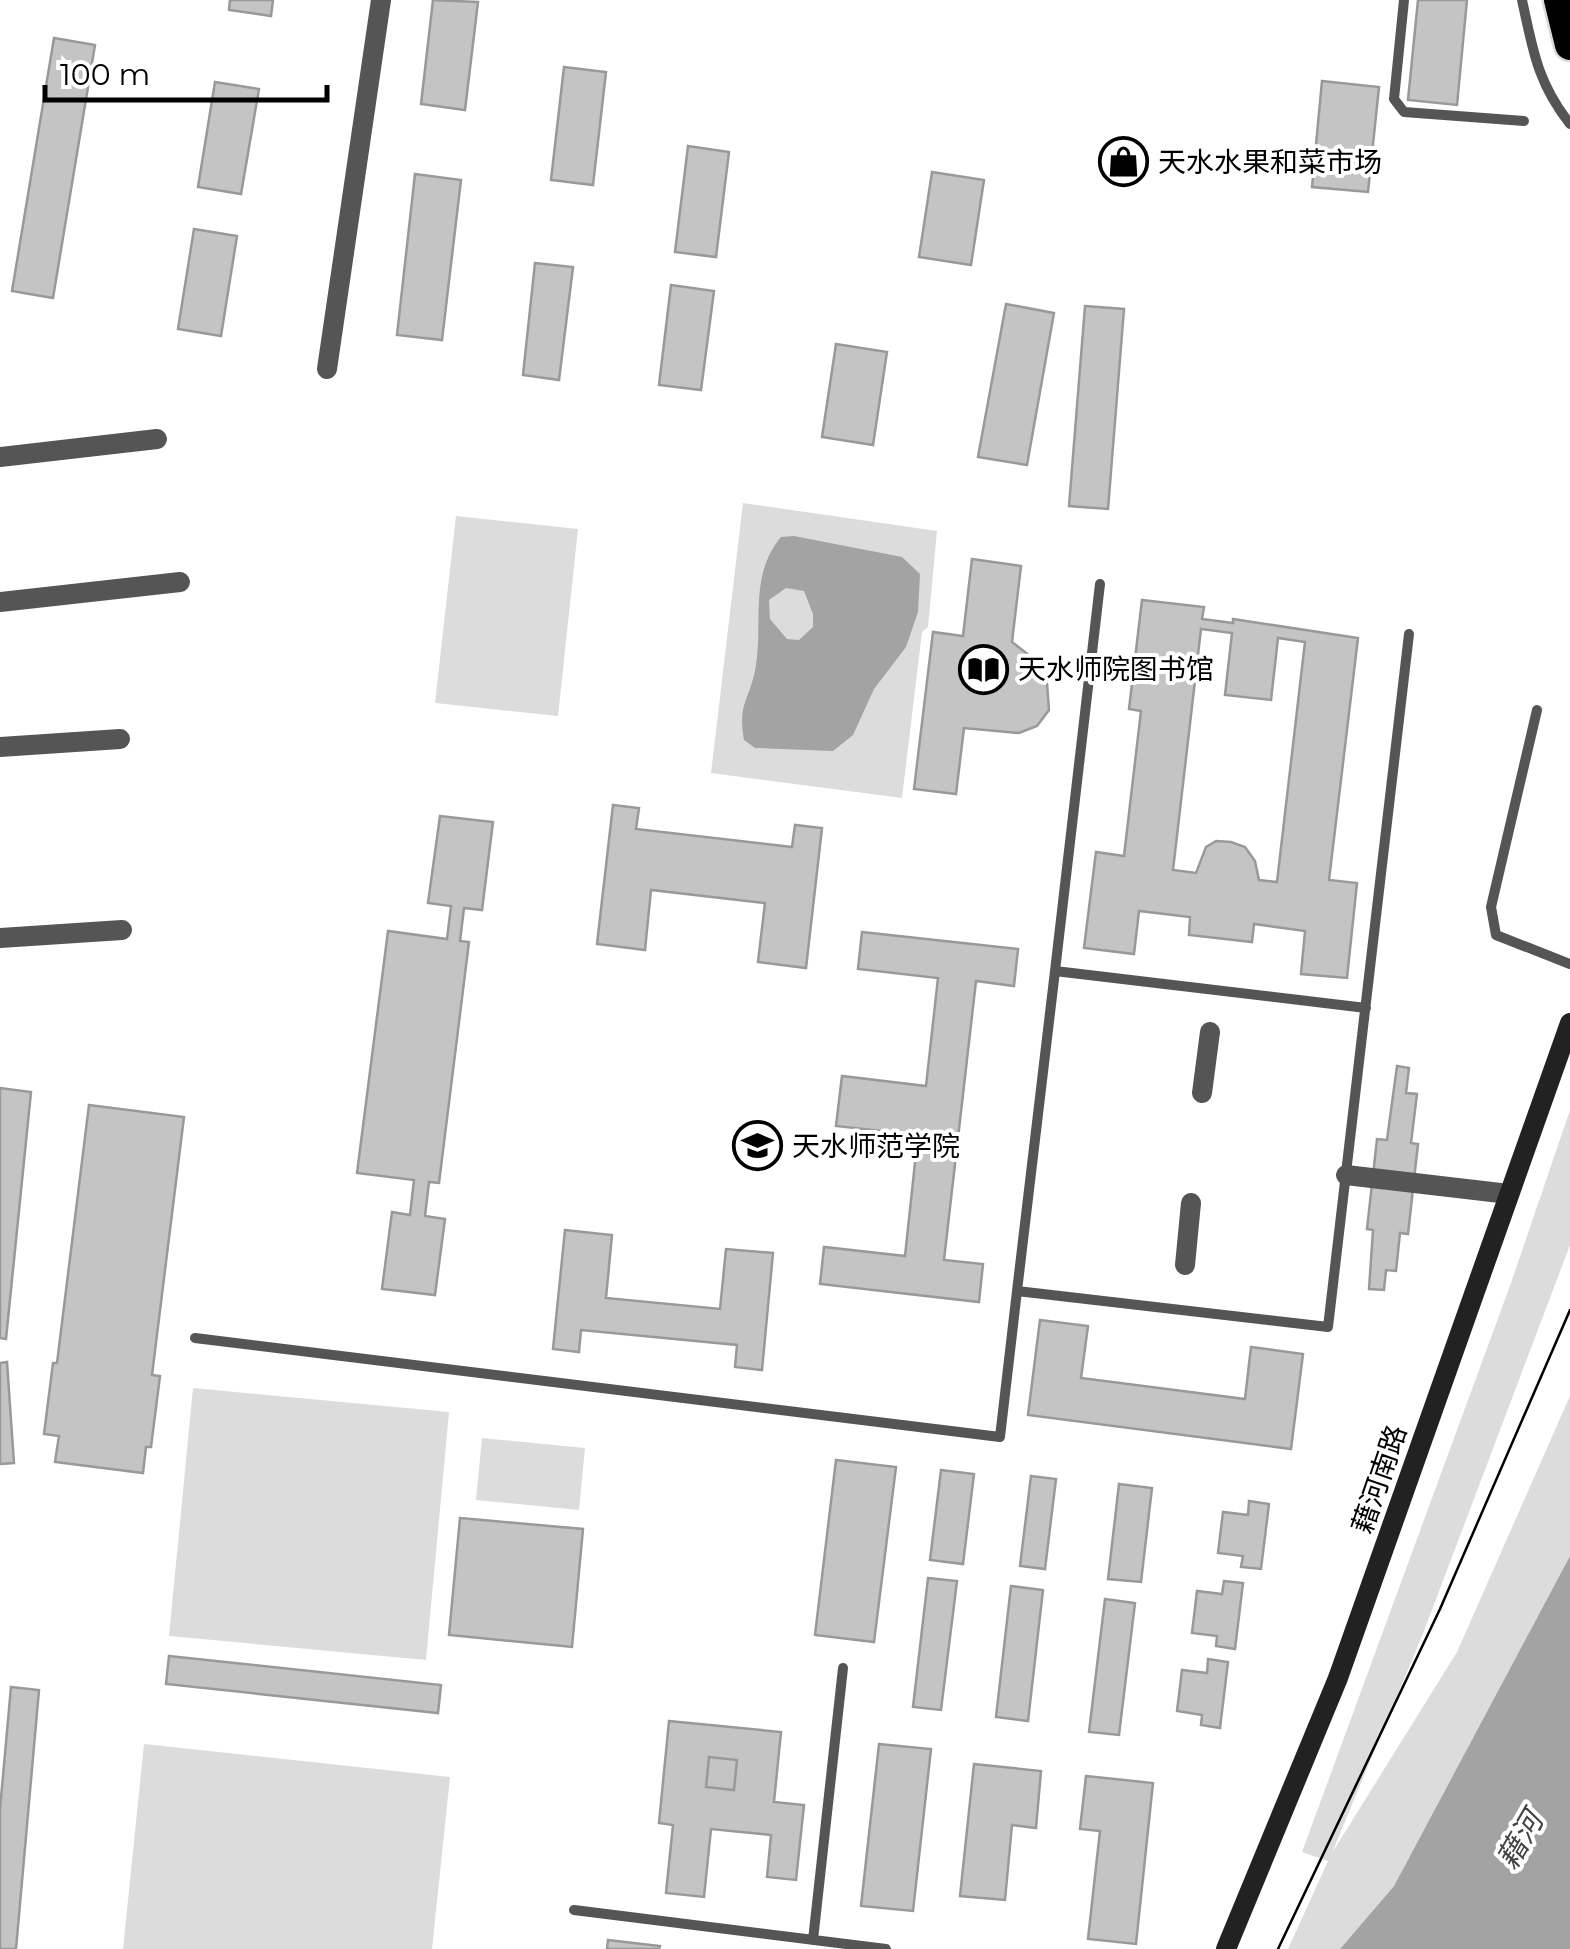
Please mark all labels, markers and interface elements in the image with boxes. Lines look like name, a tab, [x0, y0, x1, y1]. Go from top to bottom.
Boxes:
scale bar	[45, 40, 328, 102]
text: 100 m	[60, 56, 150, 93]
shop icon: 天水水果和菜市场	[1097, 136, 1149, 188]
place label: 天水水果和菜市场	[1158, 145, 1382, 179]
library icon: 天水师院图书馆	[957, 643, 1009, 695]
place label: 天水师院图书馆	[1018, 652, 1214, 686]
school or university icon: 天水师范学院	[731, 1120, 783, 1172]
place label: 天水师范学院	[792, 1129, 960, 1163]
street label: 藉河南路	[1345, 1421, 1413, 1537]
water label: 藉河	[1489, 1800, 1554, 1875]

